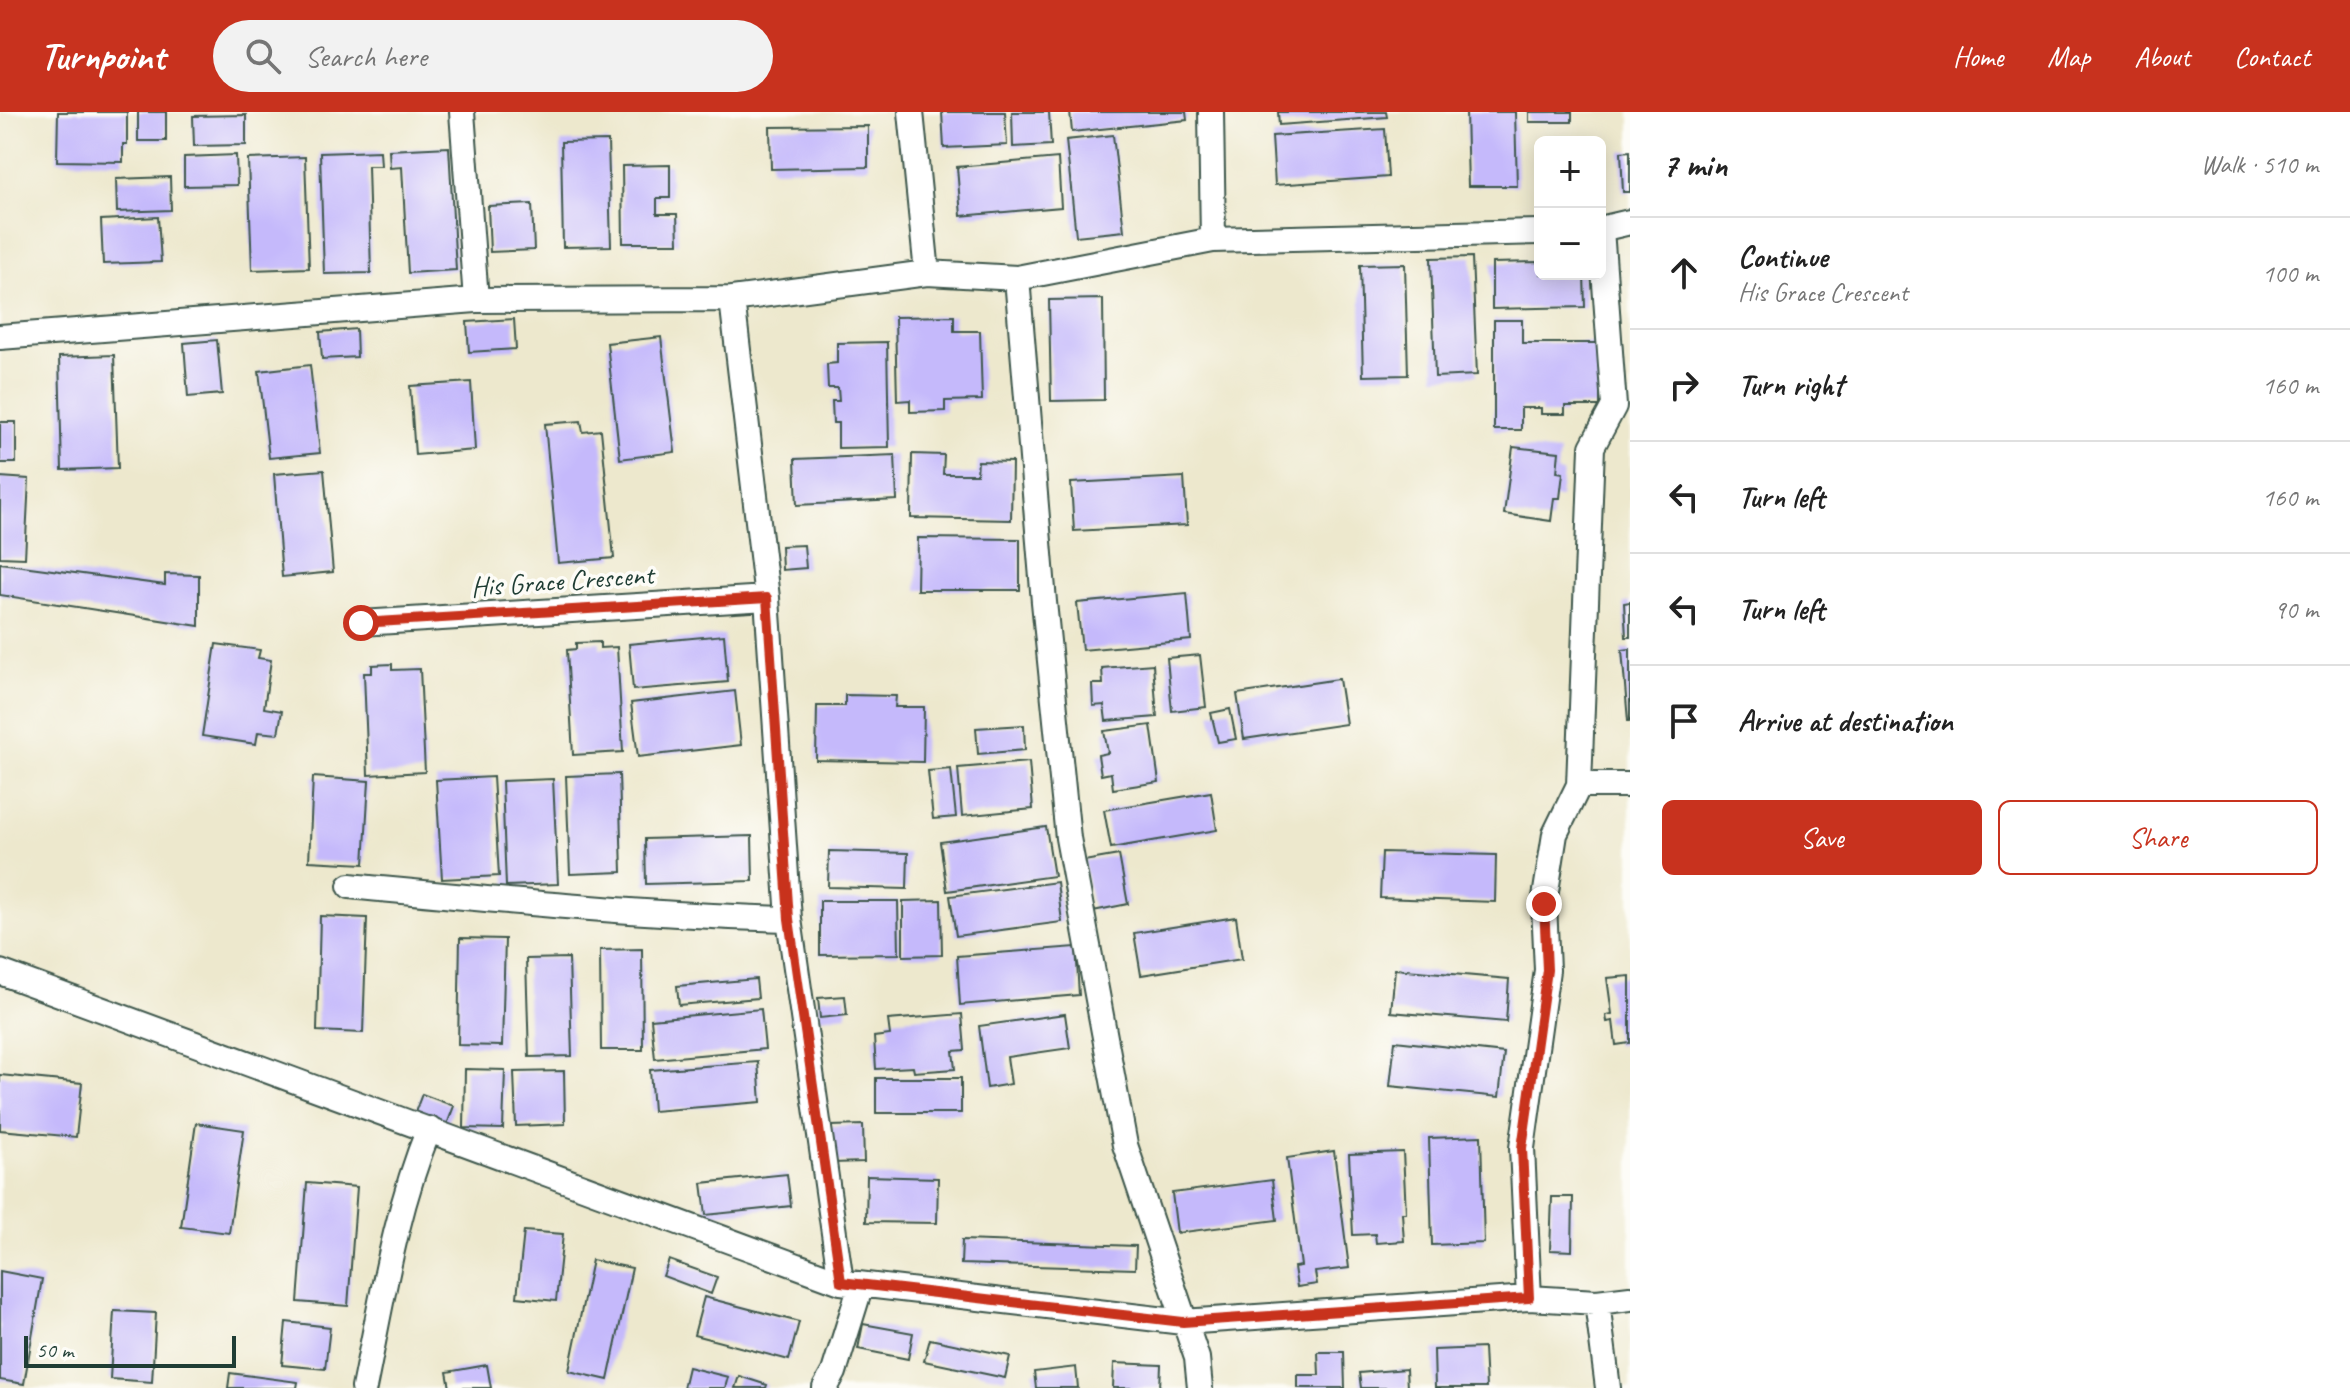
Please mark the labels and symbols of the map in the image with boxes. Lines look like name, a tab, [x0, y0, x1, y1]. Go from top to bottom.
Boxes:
street label: His Grace Crescent	[470, 556, 657, 604]
route start	[343, 605, 379, 641]
route end	[1526, 886, 1562, 922]
scale bar	[24, 1332, 236, 1368]

